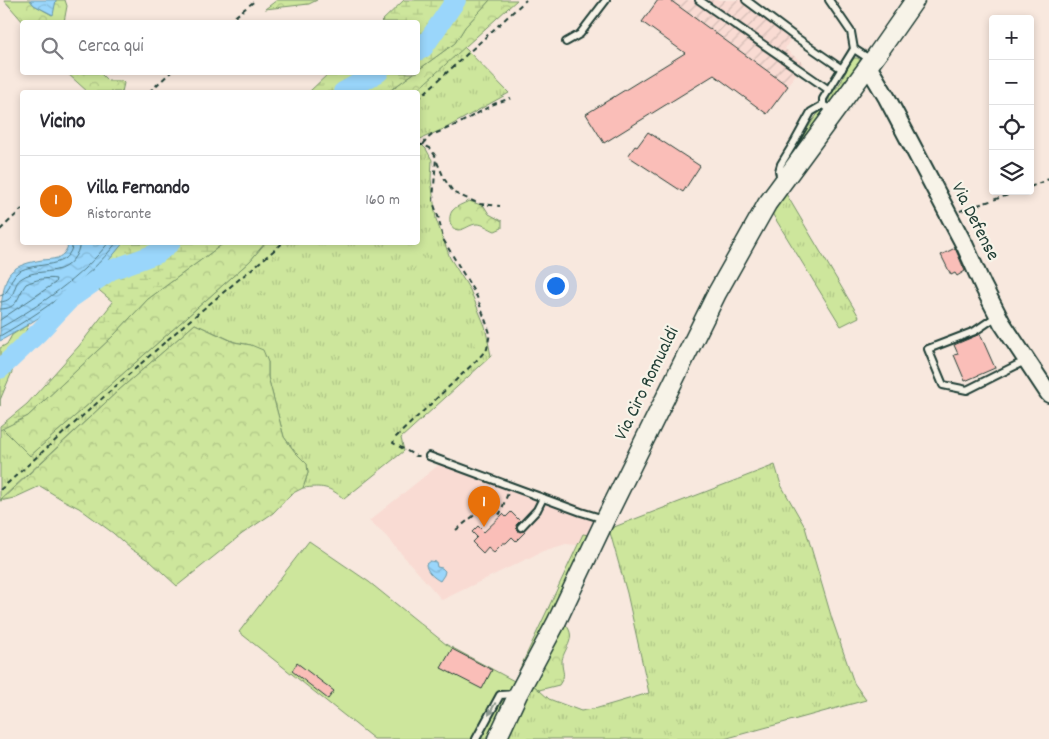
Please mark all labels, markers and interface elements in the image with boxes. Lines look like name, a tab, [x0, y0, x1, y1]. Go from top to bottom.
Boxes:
map controls	[989, 15, 1034, 195]
button: +	[989, 15, 1034, 60]
search box	[20, 20, 420, 75]
icon: search	[38, 34, 66, 62]
text: Cerca qui	[78, 34, 144, 61]
button: −	[989, 60, 1034, 105]
button: locate	[989, 105, 1034, 150]
text: Vicino	[40, 108, 85, 138]
button: layers	[989, 150, 1034, 195]
text: Villa Fernando	[87, 176, 190, 203]
street label: Via Defense	[943, 178, 1005, 266]
text: 1	[54, 189, 58, 212]
text: 160 m	[365, 189, 400, 212]
text: Ristorante	[87, 203, 151, 226]
your location	[543, 273, 569, 299]
street label: Via Ciro Romualdi	[609, 322, 687, 445]
pin: 1	[468, 486, 500, 527]
one-way arrow	[488, 702, 497, 716]

